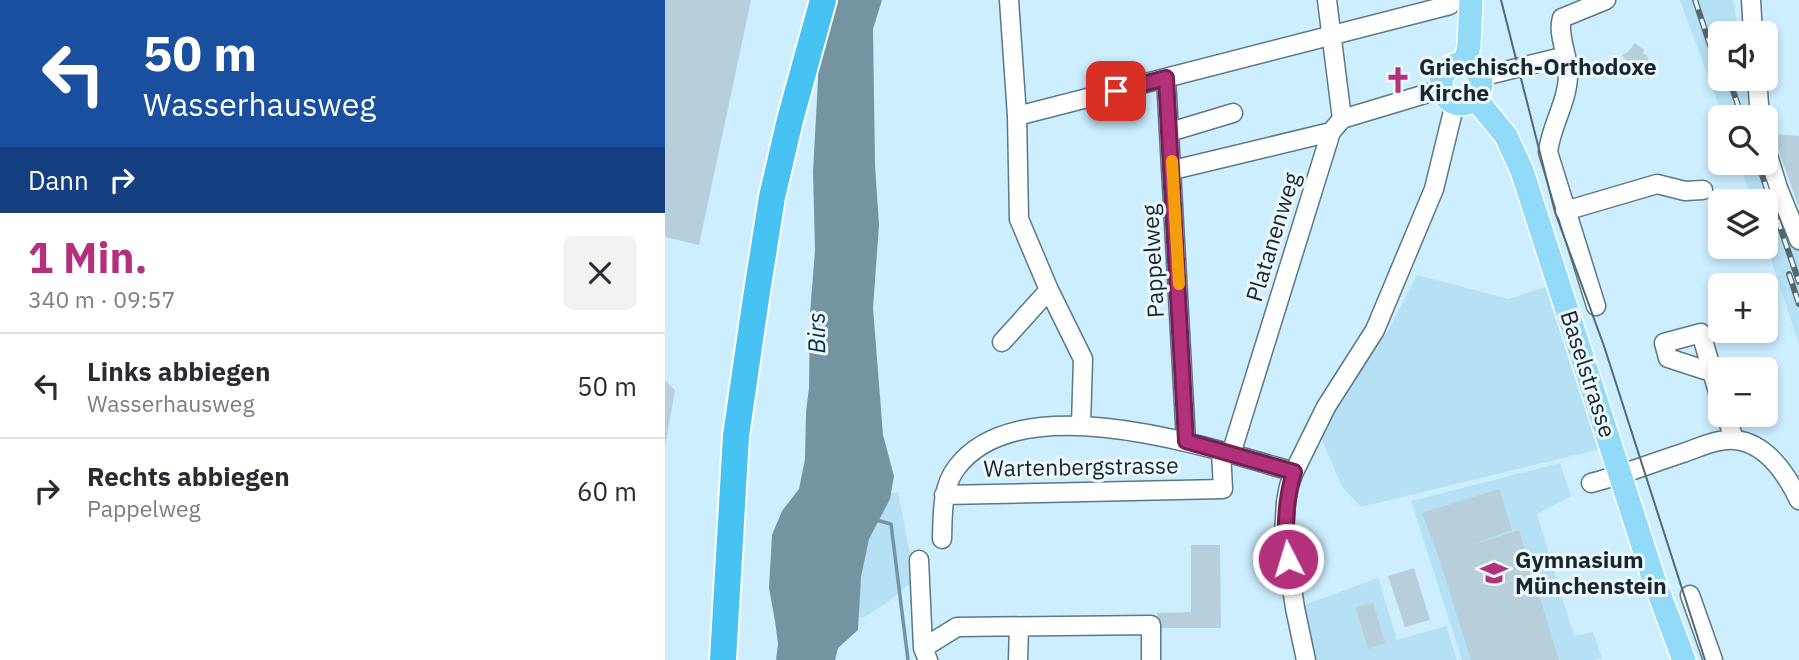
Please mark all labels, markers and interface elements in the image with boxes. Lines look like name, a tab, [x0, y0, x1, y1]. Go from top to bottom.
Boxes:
text: 50 m	[143, 21, 257, 84]
map controls	[1708, 21, 1778, 427]
button: sound	[1708, 21, 1778, 91]
icon: left	[28, 28, 119, 119]
place label: Griechisch-Orthodoxe Kirche	[1419, 51, 1657, 107]
pin	[1086, 61, 1146, 121]
church icon: Griechisch-Orthodoxe Kirche	[1383, 65, 1413, 95]
icon: arrive	[1097, 72, 1135, 110]
text: Wasserhausweg	[143, 83, 376, 125]
button: search	[1708, 105, 1778, 175]
icon: right	[103, 161, 141, 199]
text: Dann	[28, 163, 89, 197]
street label: Platanenweg	[1238, 168, 1306, 305]
button: layers	[1708, 189, 1778, 259]
street label: Pappelweg	[1134, 203, 1170, 319]
text: 1 Min.	[28, 230, 148, 285]
button: close	[563, 236, 637, 310]
button: +	[1708, 273, 1778, 343]
text: 340 m · 09:57	[28, 284, 175, 314]
street label: Baselstrasse	[1554, 306, 1624, 441]
water label: Birs	[800, 312, 832, 354]
text: Links abbiegen	[87, 354, 270, 388]
button: −	[1708, 357, 1778, 427]
icon: left	[28, 367, 66, 405]
text: 50 m	[577, 369, 637, 403]
text: Wasserhausweg	[87, 388, 255, 418]
street label: Wartenbergstrasse	[983, 449, 1179, 483]
text: Rechts abbiegen	[87, 459, 290, 493]
icon: right	[28, 472, 66, 510]
text: 60 m	[577, 474, 637, 508]
text: Pappelweg	[87, 493, 201, 523]
position arrow	[1251, 522, 1325, 596]
place label: Gymnasium Münchenstein	[1515, 544, 1667, 600]
school or university icon: Gymnasium Münchenstein	[1479, 558, 1509, 588]

